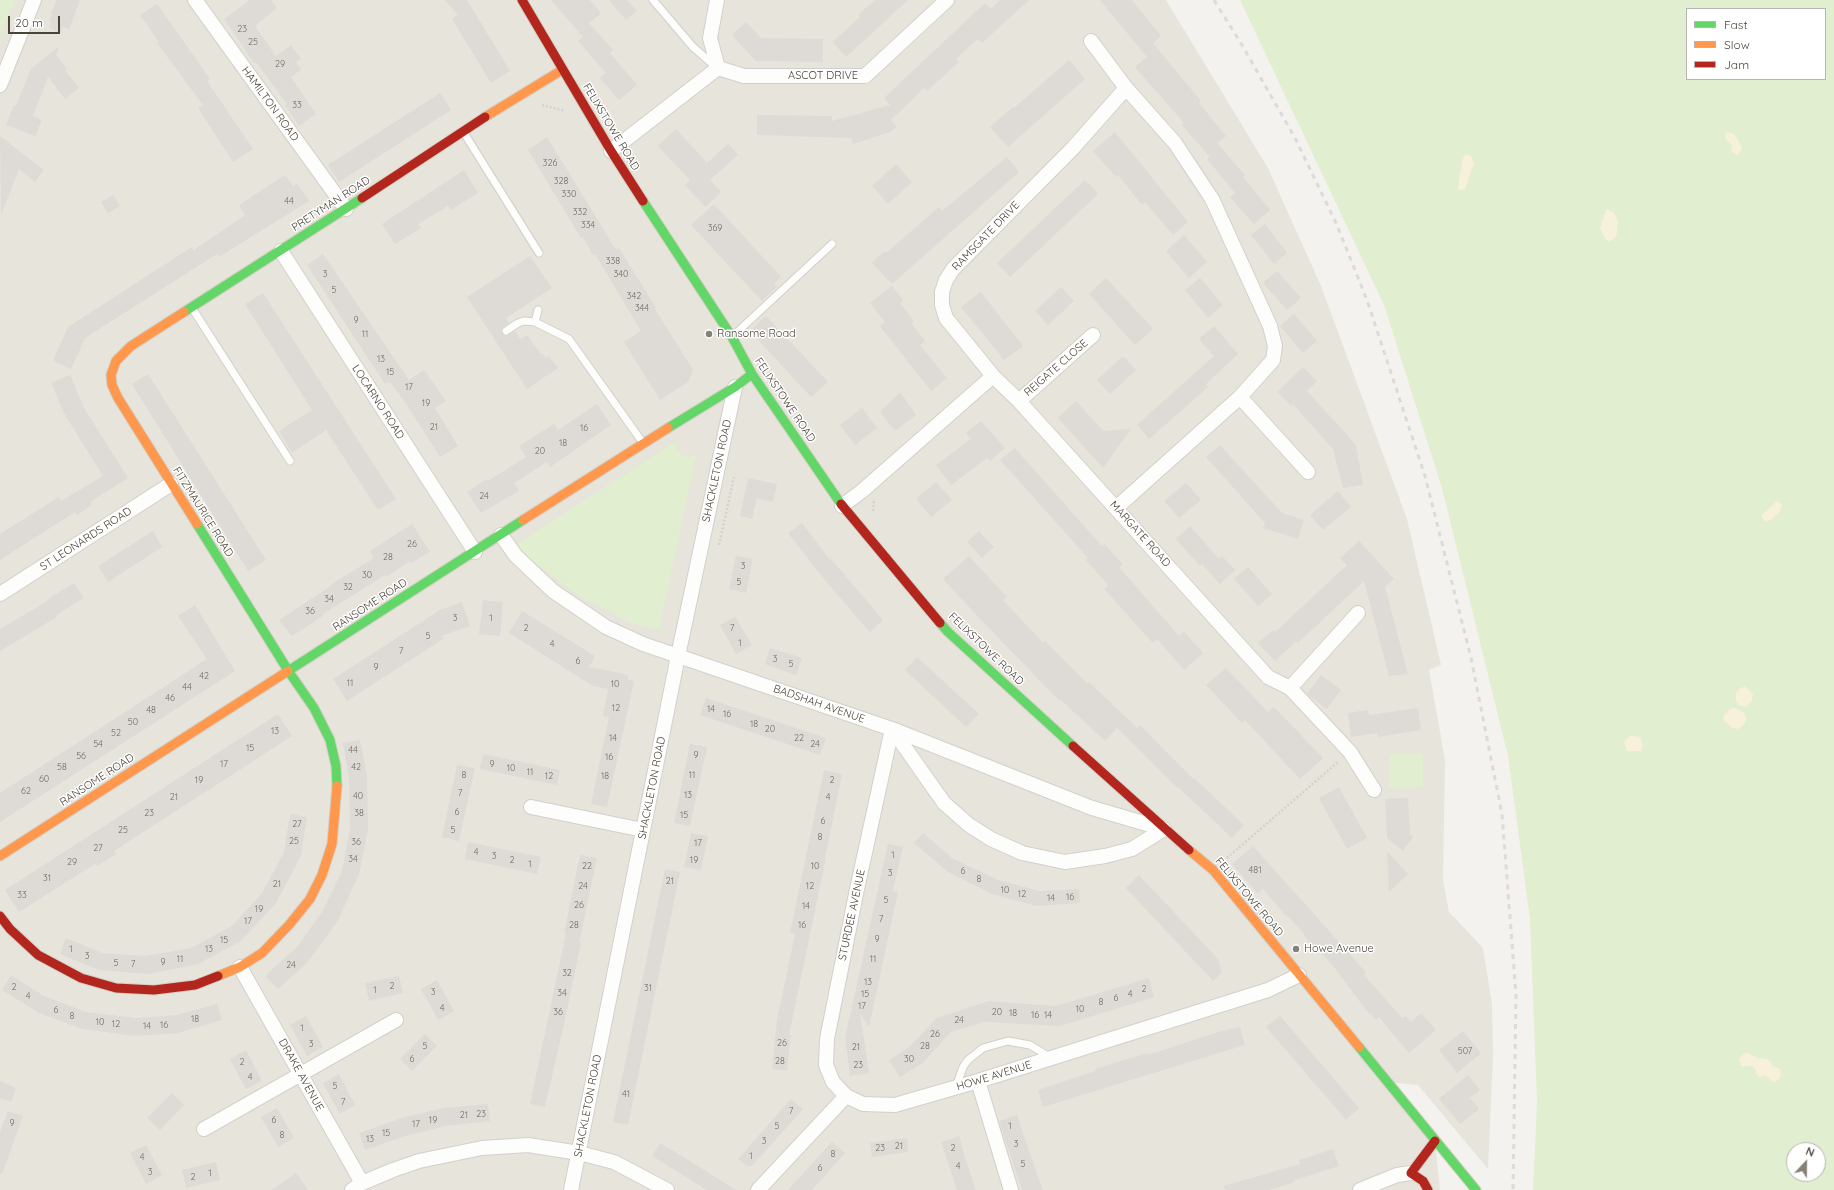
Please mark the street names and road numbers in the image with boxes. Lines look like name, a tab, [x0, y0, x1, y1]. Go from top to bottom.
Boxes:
street label: HAMILTON ROAD	[239, 64, 301, 144]
street label: ASCOT DRIVE	[788, 69, 858, 83]
street label: FELIXSTOWE ROAD	[580, 81, 642, 173]
street label: PRETYMAN ROAD	[289, 174, 373, 234]
street label: RAMSGATE DRIVE	[949, 199, 1023, 273]
street label: REIGATE CLOSE	[1021, 337, 1091, 399]
street label: FELIXSTOWE ROAD	[752, 355, 818, 445]
street label: LOCARNO ROAD	[349, 362, 407, 442]
street label: SHACKLETON ROAD	[700, 419, 734, 523]
street label: FITZMAURICE ROAD	[170, 464, 236, 560]
street label: MARGATE ROAD	[1107, 498, 1173, 570]
street label: ST LEONARDS ROAD	[38, 504, 134, 574]
street label: RANSOME ROAD	[330, 576, 410, 634]
street label: FELIXSTOWE ROAD	[946, 610, 1026, 688]
street label: BADSHAH AVENUE	[771, 682, 867, 726]
street label: SHACKLETON ROAD	[636, 736, 668, 840]
street label: RANSOME ROAD	[57, 751, 137, 809]
street label: FELIXSTOWE ROAD	[1212, 855, 1286, 939]
street label: STURDEE AVENUE	[836, 868, 868, 962]
street label: DRAKE AVENUE	[276, 1036, 326, 1114]
street label: SHACKLETON ROAD	[572, 1054, 604, 1158]
street label: HOWE AVENUE	[955, 1058, 1033, 1094]

